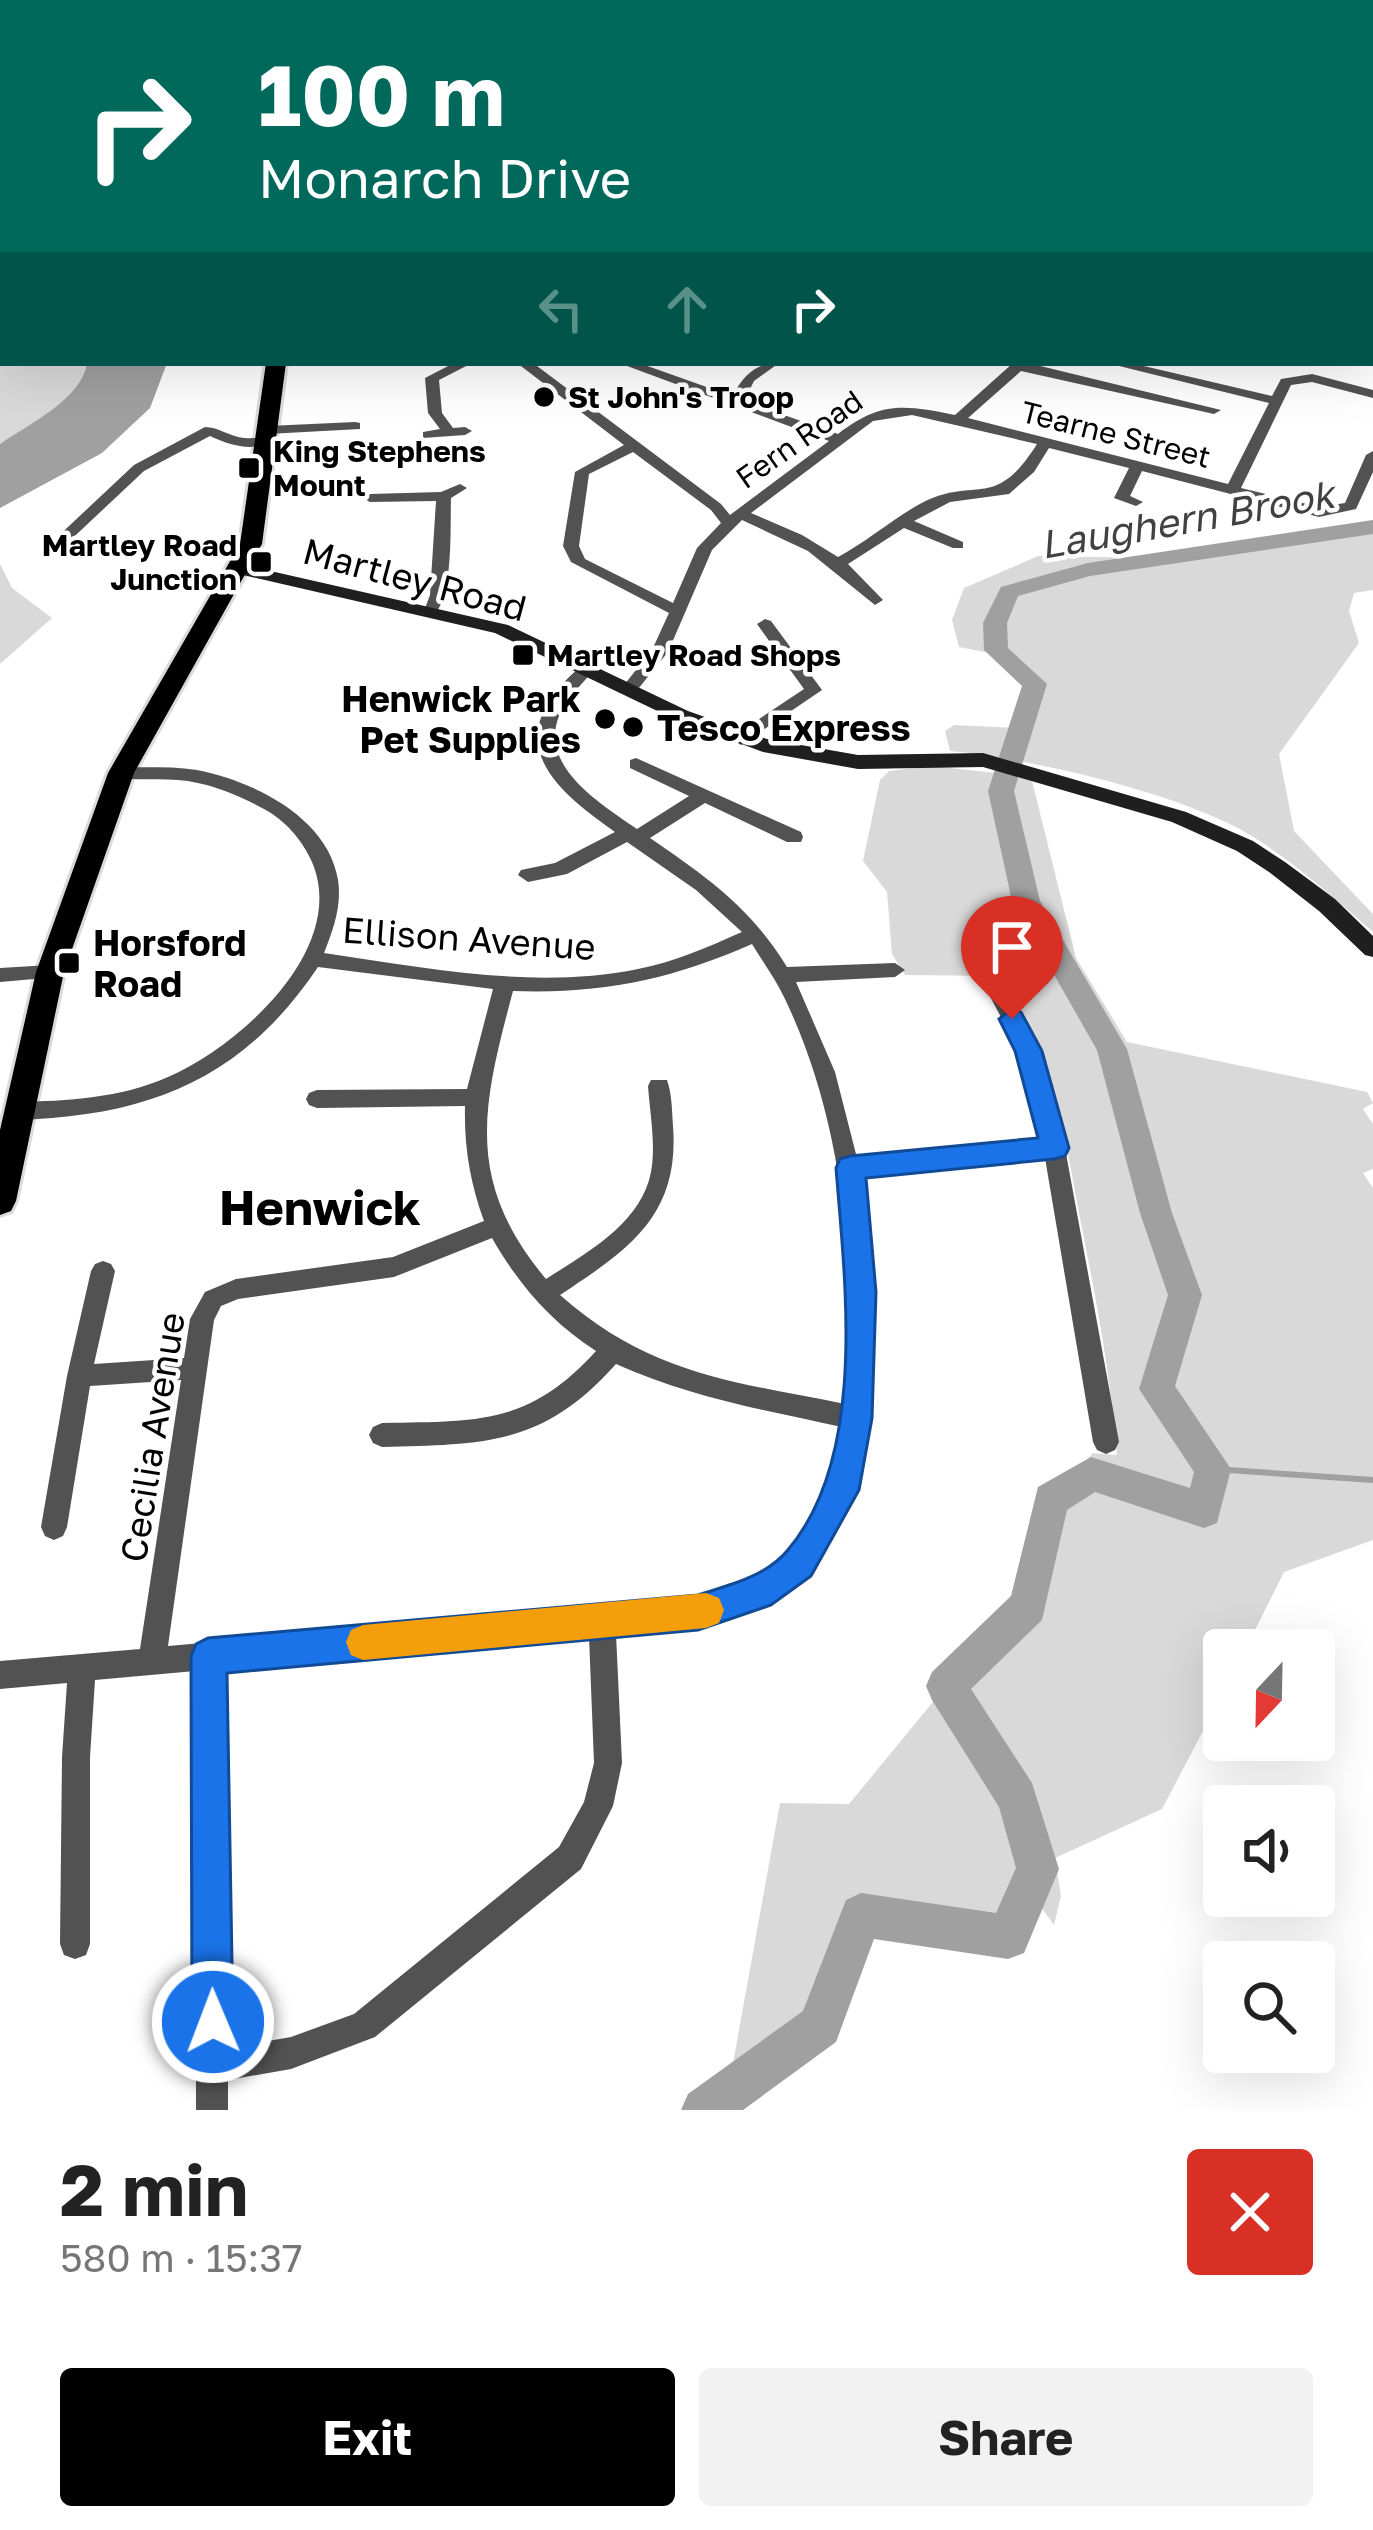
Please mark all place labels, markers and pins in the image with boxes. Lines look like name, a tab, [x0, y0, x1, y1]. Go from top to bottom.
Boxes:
place label: St John's Troop	[568, 379, 794, 415]
marker: St John's Troop	[531, 384, 557, 410]
place label: King Stephens Mount	[273, 433, 486, 503]
marker: King Stephens Mount	[236, 455, 262, 481]
place label: Martley Road Junction	[42, 527, 237, 597]
marker: Martley Road Junction	[248, 549, 274, 575]
place label: Martley Road Shops	[547, 637, 841, 673]
marker: Martley Road Shops	[510, 642, 536, 668]
place label: Henwick Park Pet Supplies	[341, 677, 581, 761]
marker: Henwick Park Pet Supplies	[592, 706, 618, 732]
place label: Tesco Express	[657, 706, 911, 749]
marker: Tesco Express	[620, 714, 646, 740]
pin	[961, 896, 1063, 1019]
place label: Horsford Road	[93, 921, 246, 1005]
marker: Horsford Road	[56, 950, 82, 976]

